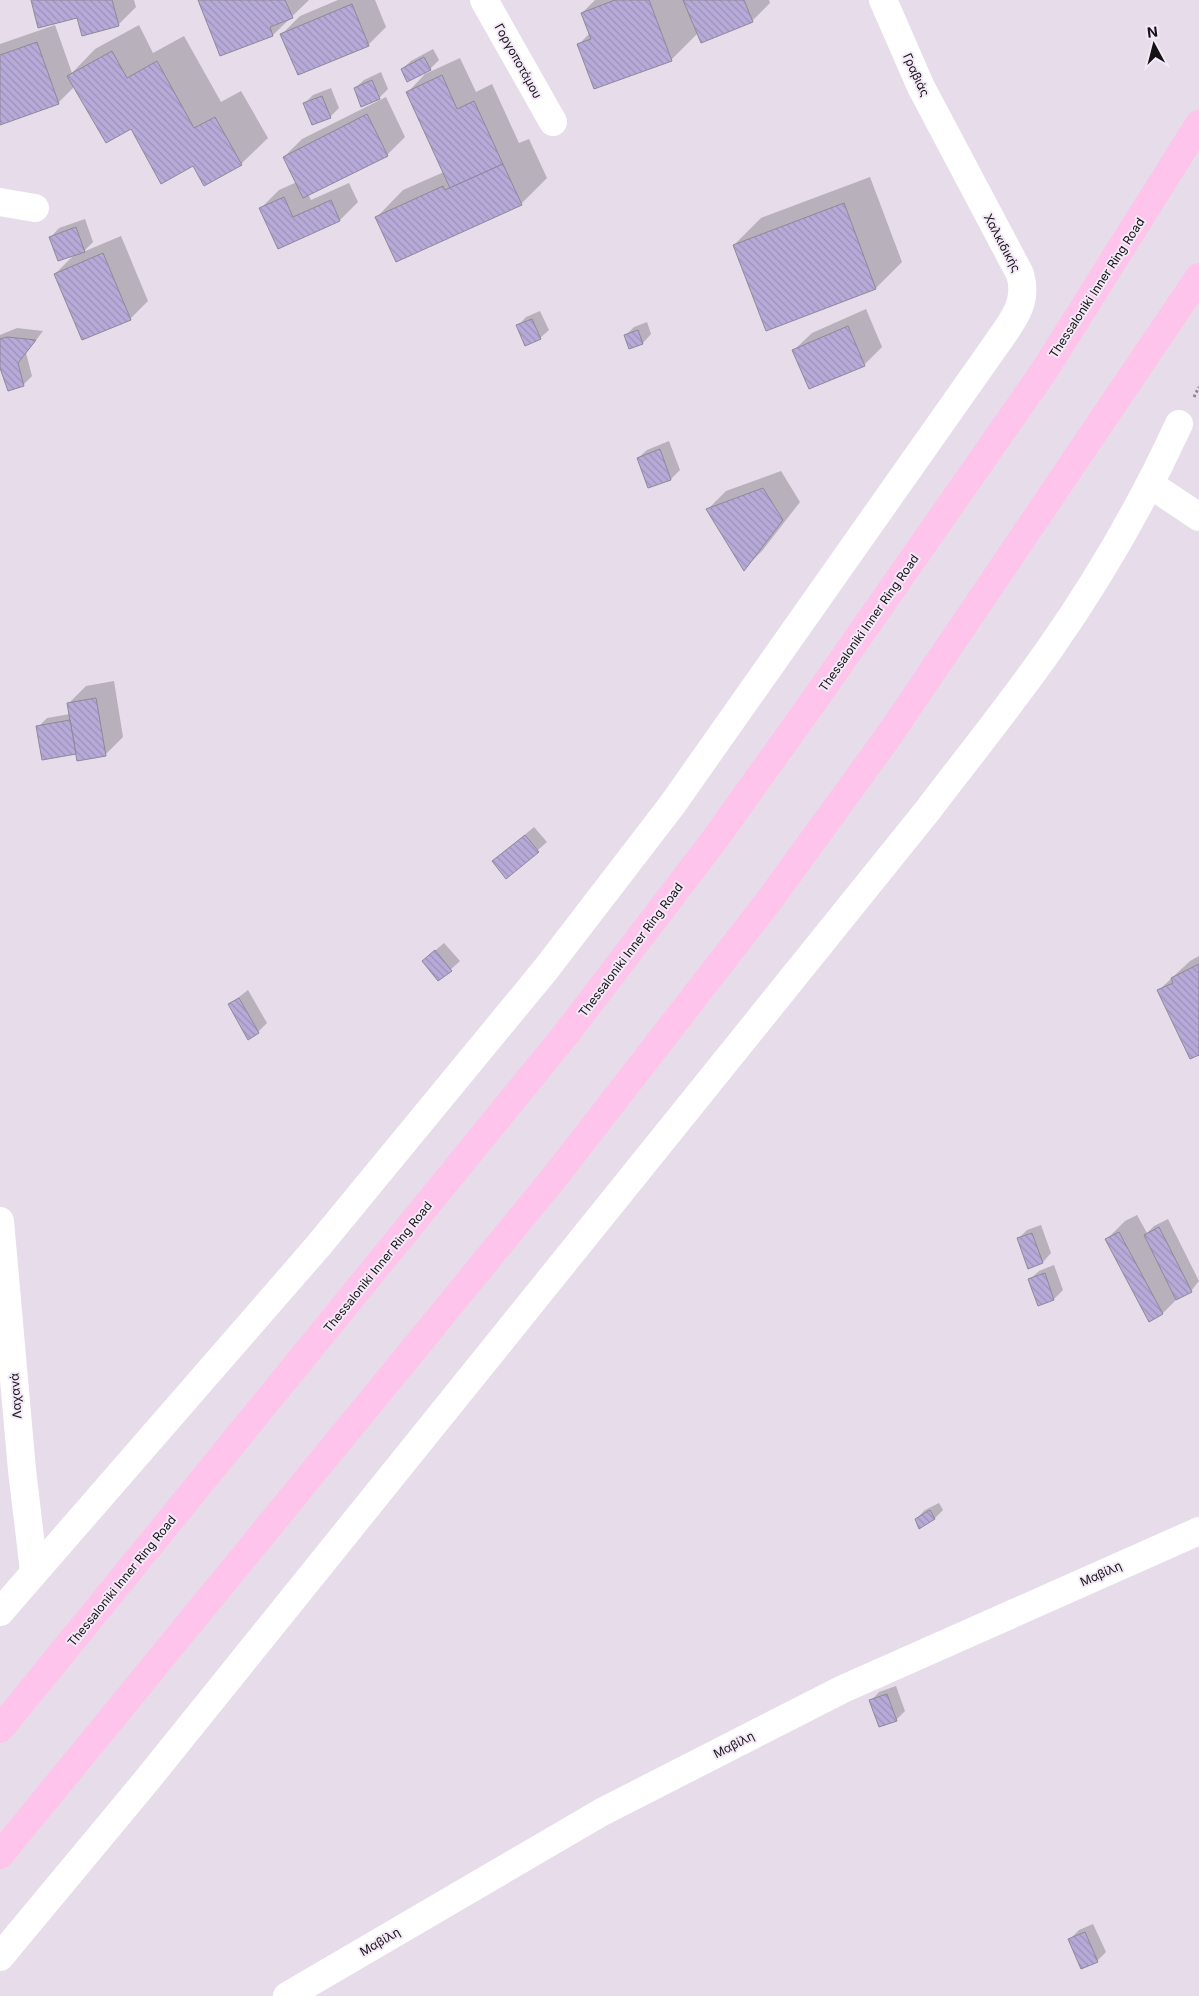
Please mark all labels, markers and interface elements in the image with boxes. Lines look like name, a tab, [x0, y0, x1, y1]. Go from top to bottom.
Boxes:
north arrow	[1129, 20, 1179, 70]
street label: Γοργοποτάμου	[492, 21, 545, 101]
text: N	[1146, 23, 1159, 41]
street label: Γραβιάς	[900, 51, 933, 99]
street label: Χαλκιδικής	[981, 211, 1024, 275]
street label: Thessaloniki Inner Ring Road	[1046, 215, 1148, 361]
street label: Thessaloniki Inner Ring Road	[815, 551, 922, 694]
street label: Thessaloniki Inner Ring Road	[575, 880, 686, 1020]
street label: Thessaloniki Inner Ring Road	[320, 1198, 435, 1335]
street label: Λαχανά	[6, 1373, 25, 1419]
street label: Thessaloniki Inner Ring Road	[64, 1512, 179, 1649]
street label: Μαβίλη	[1078, 1558, 1124, 1589]
street label: Μαβίλη	[711, 1728, 757, 1761]
street label: Μαβίλη	[357, 1924, 403, 1959]

